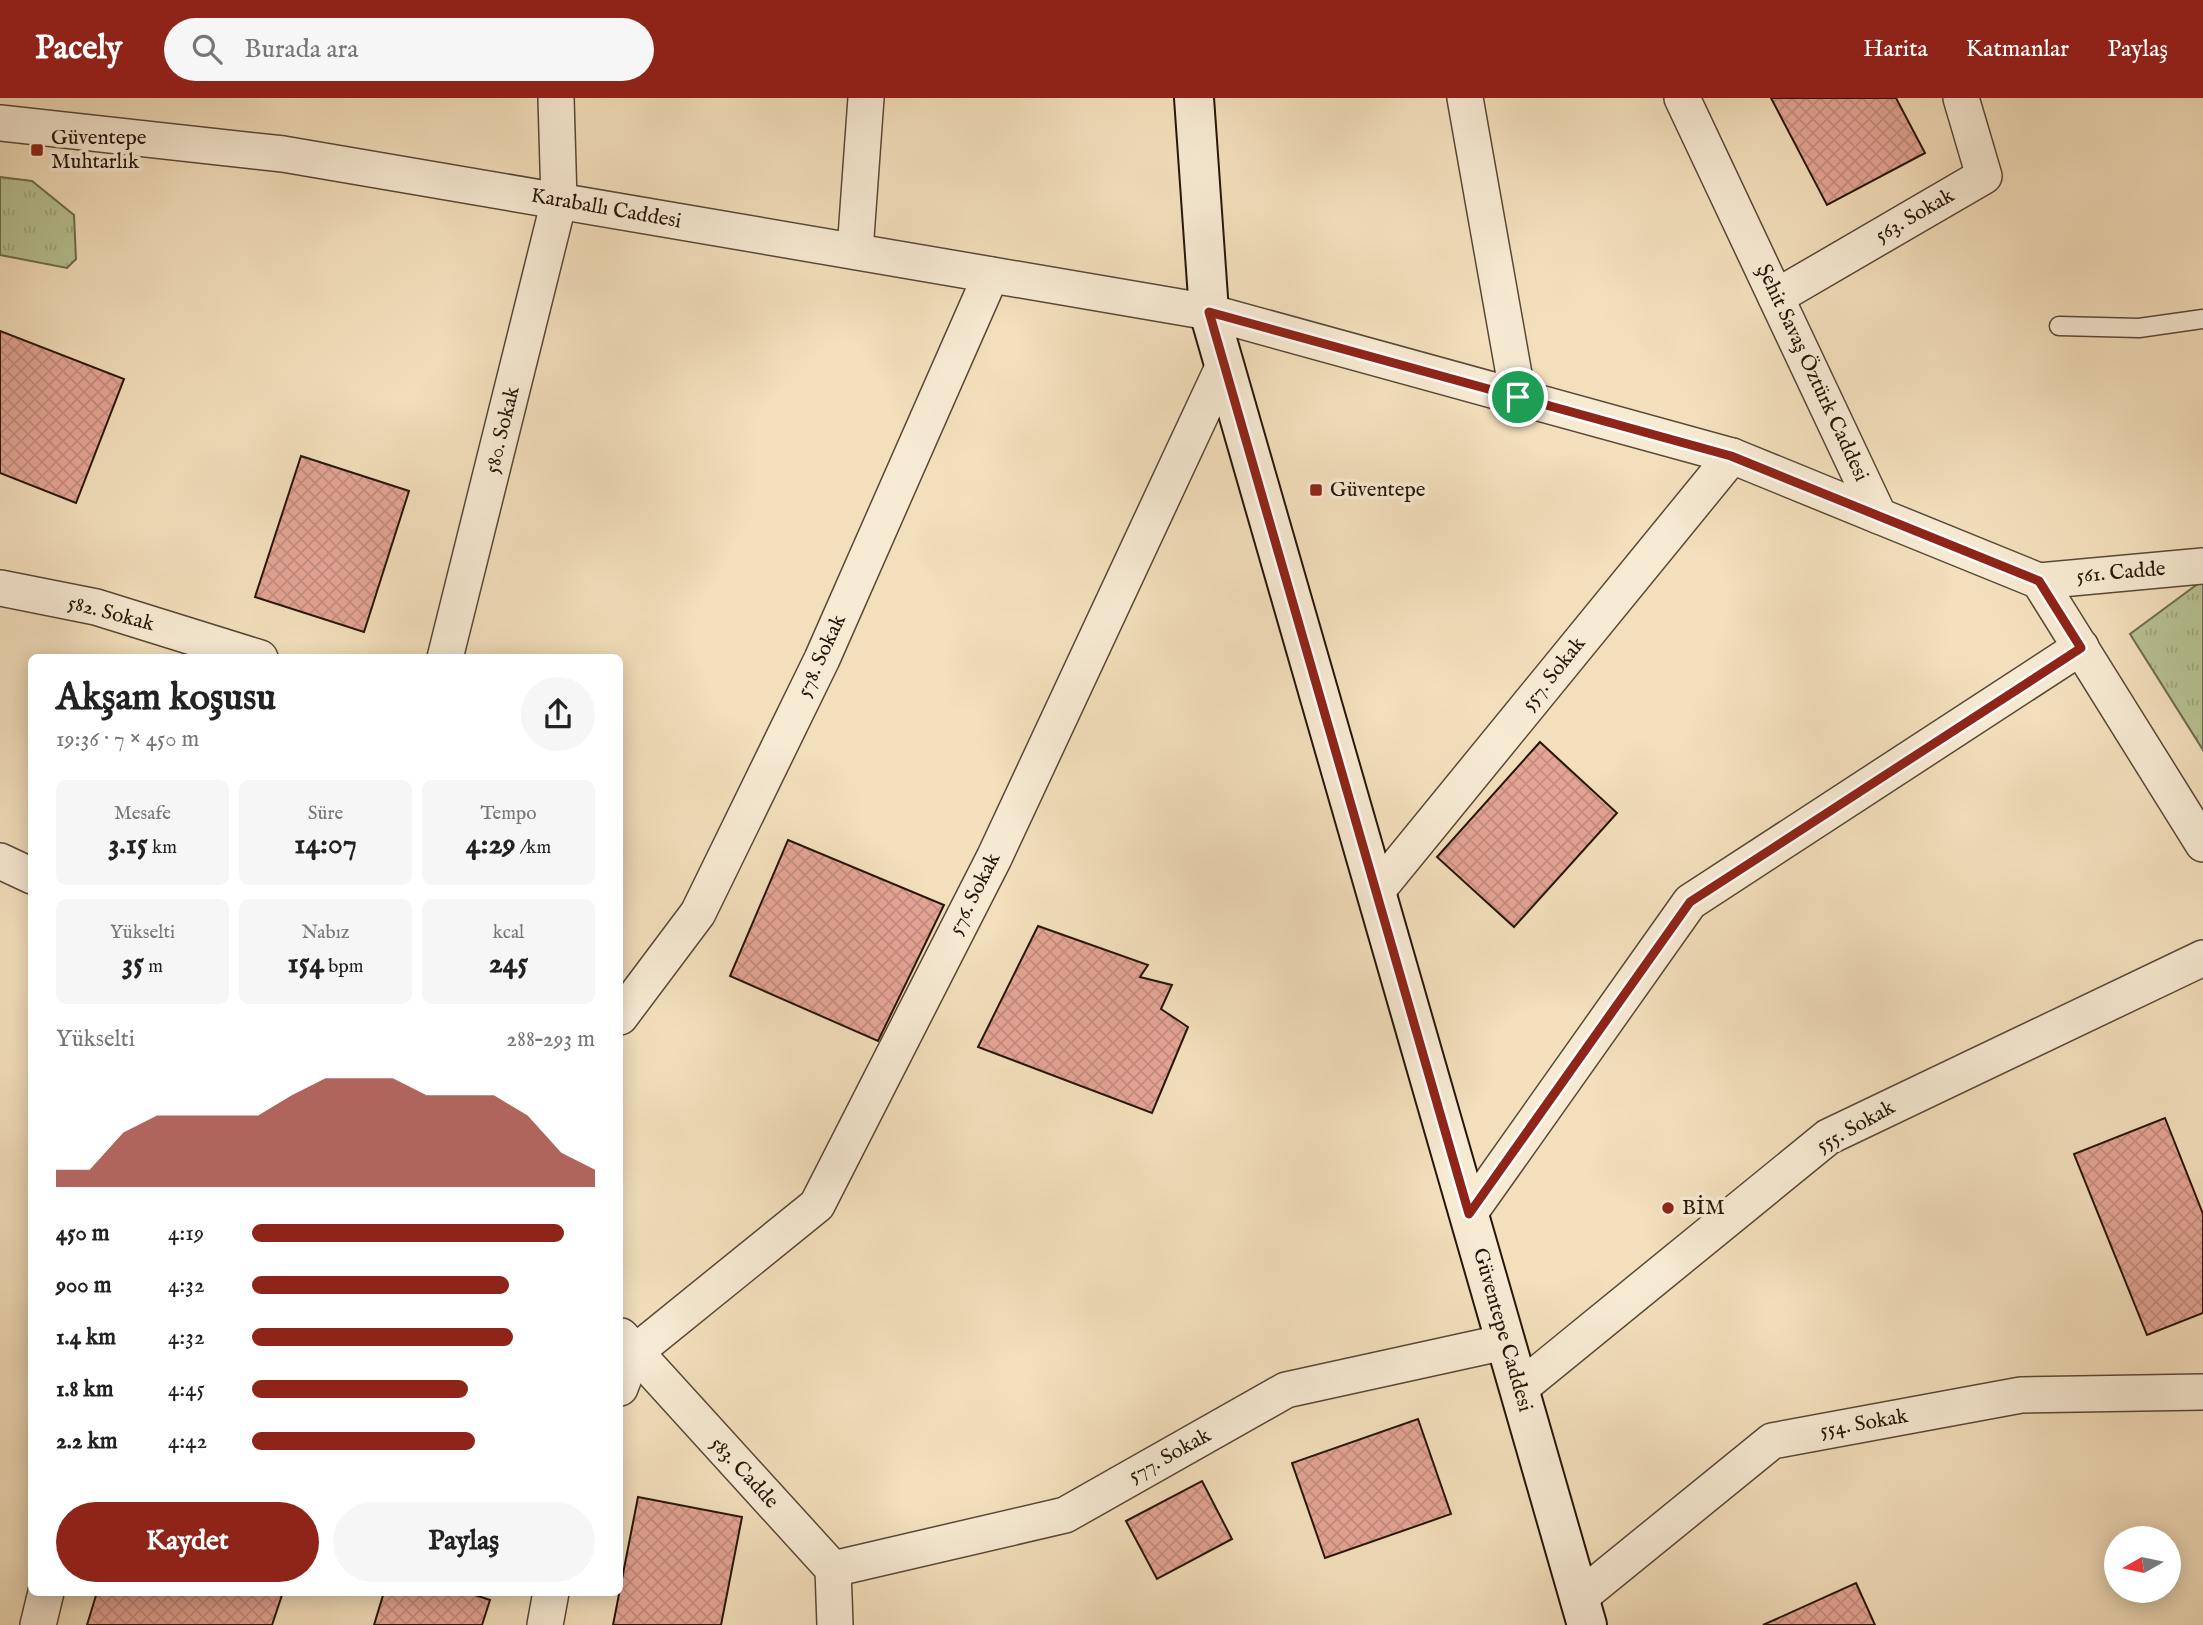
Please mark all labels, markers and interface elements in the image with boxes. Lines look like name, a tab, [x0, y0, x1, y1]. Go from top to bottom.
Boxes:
search box	[164, 18, 654, 81]
text: Pacely	[35, 28, 122, 70]
icon: search	[188, 30, 226, 68]
text: Burada ara	[244, 33, 359, 66]
text: Harita	[1863, 34, 1928, 65]
text: Katmanlar	[1966, 34, 2069, 65]
text: Paylaş	[2107, 34, 2168, 65]
place label: Güventepe Muhtarlık	[51, 125, 147, 176]
marker: Güventepe Muhtarlık	[29, 142, 45, 158]
street label: Karaballı Caddesi	[529, 182, 683, 236]
street label: 563. Sokak	[1871, 182, 1960, 249]
street label: Şehit Savaş Öztürk Caddesi	[1750, 260, 1874, 486]
pin	[1488, 367, 1548, 427]
icon: arrive	[1499, 378, 1537, 416]
street label: 580. Sokak	[479, 383, 527, 476]
place label: Güventepe	[1330, 477, 1426, 504]
marker: Güventepe	[1308, 482, 1324, 498]
street label: 561. Cadde	[2075, 556, 2167, 590]
street label: 582. Sokak	[65, 590, 158, 639]
street label: 578. Sokak	[791, 610, 853, 702]
street label: 557. Sokak	[1516, 631, 1593, 717]
text: Akşam koşusu	[56, 675, 276, 723]
button: share	[521, 677, 595, 751]
text: 19:36 · 7 × 450 m	[56, 725, 199, 754]
text: Mesafe	[114, 802, 171, 826]
text: Süre	[308, 802, 343, 826]
text: Tempo	[480, 802, 537, 826]
text: 3.15	[108, 826, 148, 864]
text: 14:07	[294, 826, 357, 864]
text: 4:29	[466, 826, 516, 864]
text: km	[148, 836, 177, 860]
text: /km	[516, 836, 551, 860]
street label: 576. Sokak	[943, 848, 1008, 940]
text: Yükselti	[110, 921, 175, 945]
text: Nabız	[301, 921, 350, 945]
text: kcal	[493, 921, 524, 945]
text: 35	[122, 945, 144, 983]
text: 154	[288, 945, 324, 983]
text: 245	[489, 945, 528, 983]
text: m	[144, 955, 163, 979]
text: bpm	[324, 955, 363, 979]
text: Yükselti	[56, 1025, 135, 1054]
text: 288–293 m	[506, 1025, 595, 1054]
street label: 555. Sokak	[1812, 1094, 1901, 1160]
place label: BİM	[1682, 1195, 1725, 1222]
marker: BİM	[1660, 1200, 1676, 1216]
text: 450 m	[56, 1219, 110, 1248]
text: 4:19	[168, 1219, 204, 1248]
street label: Güventepe Caddesi	[1466, 1245, 1538, 1415]
text: 900 m	[56, 1271, 111, 1300]
text: 4:32	[168, 1271, 205, 1300]
text: 1.4 km	[56, 1323, 116, 1352]
text: 4:32	[168, 1323, 205, 1352]
text: 1.8 km	[56, 1375, 114, 1404]
text: 4:45	[168, 1375, 205, 1404]
street label: 554. Sokak	[1818, 1403, 1911, 1445]
street label: 577. Sokak	[1124, 1422, 1217, 1490]
text: 2.2 km	[56, 1427, 118, 1456]
text: 4:42	[168, 1427, 207, 1456]
street label: 583. Cadde	[704, 1431, 784, 1515]
button: Kaydet	[56, 1502, 319, 1582]
button: Paylaş	[333, 1502, 595, 1582]
north arrow	[2104, 1526, 2180, 1603]
map controls	[2104, 1526, 2181, 1603]

